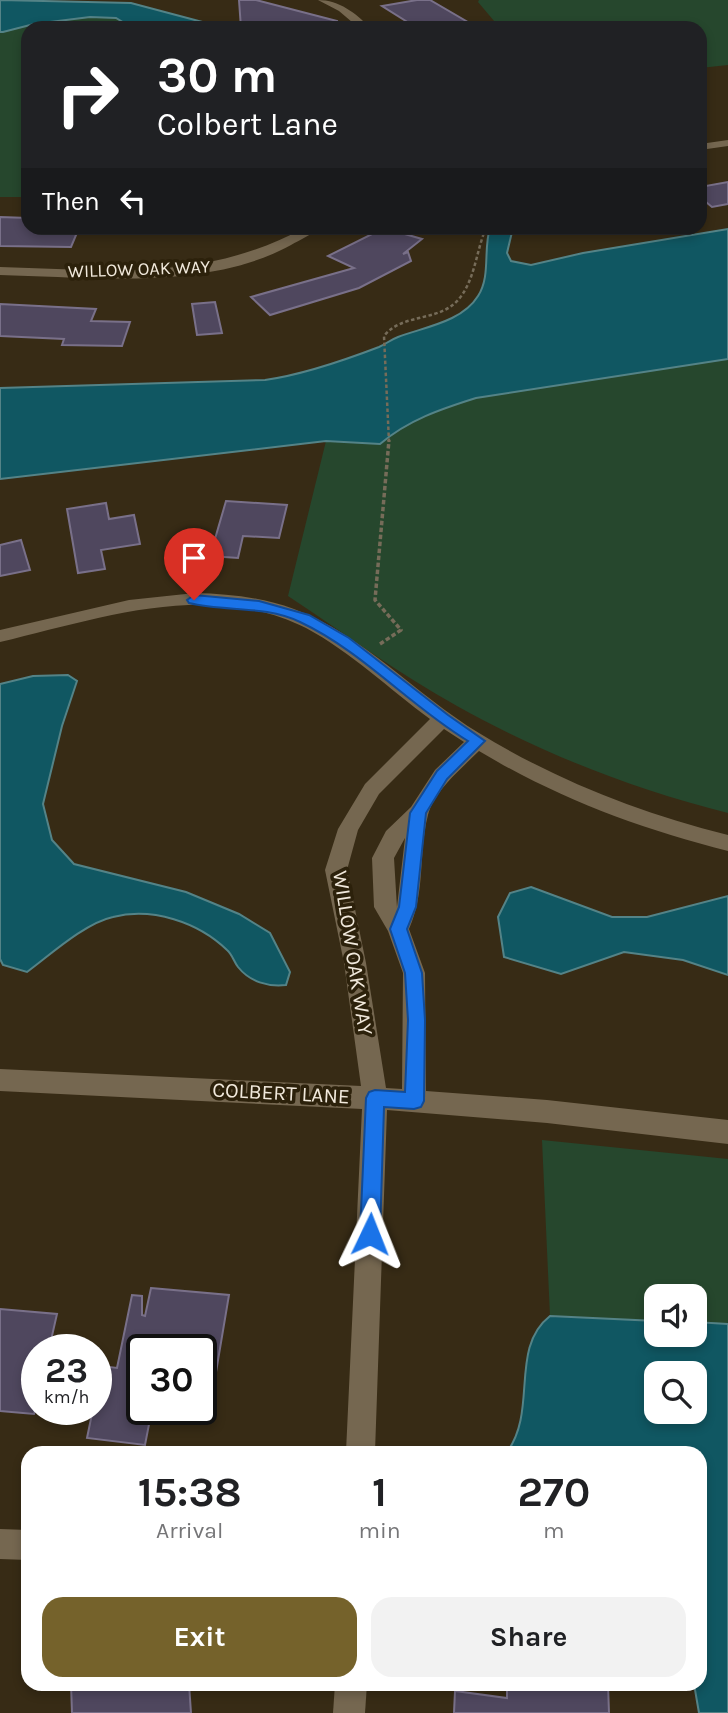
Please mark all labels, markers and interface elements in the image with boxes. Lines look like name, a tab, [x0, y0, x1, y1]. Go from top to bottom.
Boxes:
text: 30 m	[157, 47, 277, 104]
icon: right	[42, 49, 133, 140]
text: Colbert Lane	[157, 106, 338, 143]
icon: left	[114, 182, 152, 220]
text: Then	[42, 186, 100, 217]
street label: WILLOW OAK WAY	[67, 256, 211, 282]
pin	[164, 528, 224, 600]
icon: arrive	[175, 539, 213, 577]
street label: WILLOW OAK WAY	[328, 869, 378, 1037]
street label: COLBERT LANE	[212, 1077, 350, 1109]
position arrow	[333, 1197, 407, 1271]
map controls	[644, 1284, 707, 1424]
button: sound	[644, 1284, 707, 1347]
speed limit sign: 30	[126, 1334, 217, 1425]
text: 23	[45, 1350, 88, 1391]
button: search	[644, 1361, 707, 1424]
text: km/h	[44, 1386, 89, 1408]
text: 15:38	[138, 1467, 242, 1517]
text: 1	[372, 1467, 387, 1517]
text: 270	[517, 1467, 590, 1517]
text: Arrival	[156, 1517, 223, 1544]
text: min	[358, 1517, 401, 1544]
text: m	[543, 1517, 565, 1544]
button: Exit	[42, 1597, 357, 1677]
button: Share	[371, 1597, 686, 1677]

